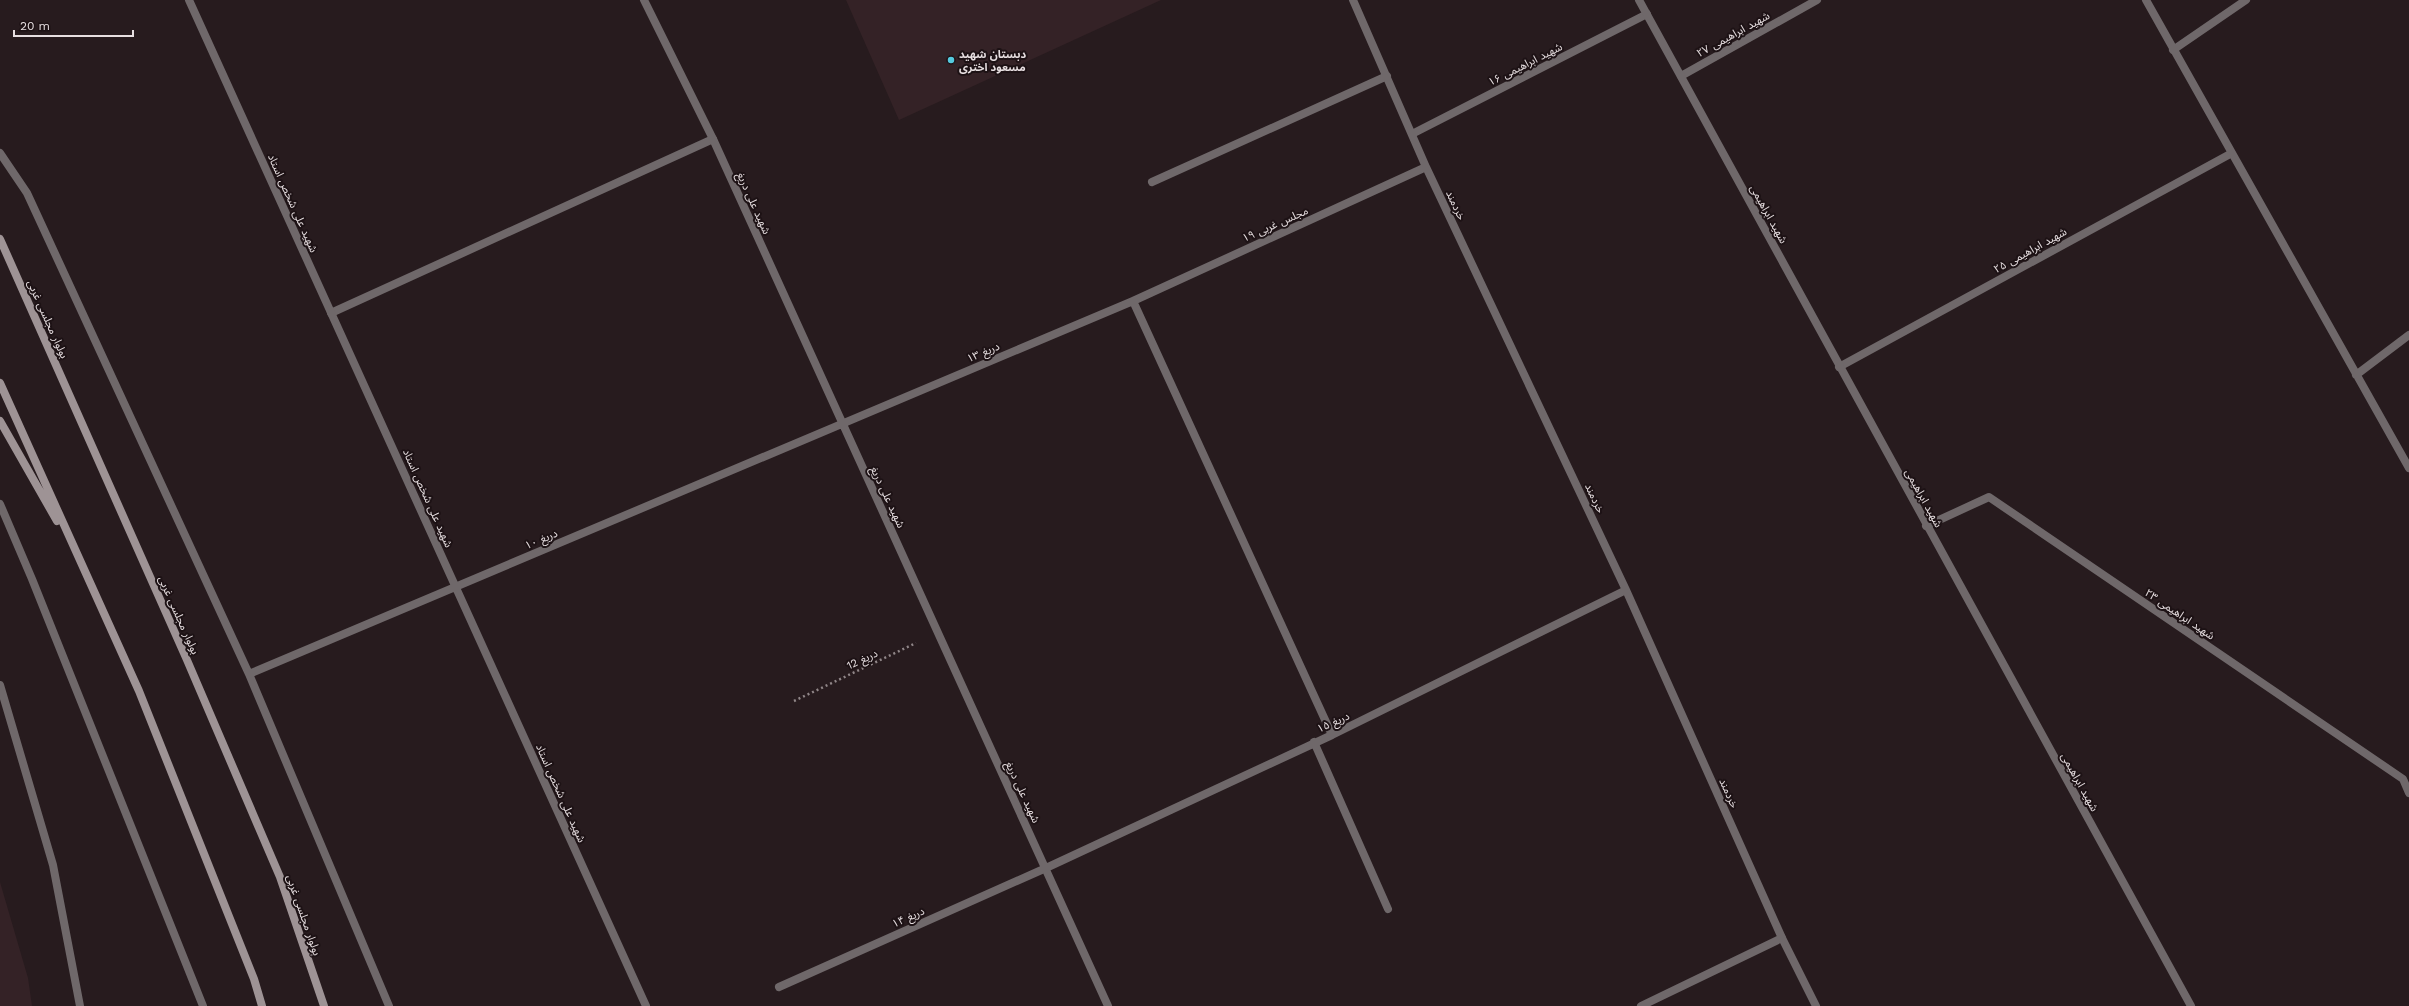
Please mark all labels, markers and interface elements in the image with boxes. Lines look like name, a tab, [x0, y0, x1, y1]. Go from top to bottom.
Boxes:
street label: شهید ابراهیمی ۲۷	[1694, 9, 1772, 60]
scale bar	[14, 12, 133, 38]
text: 20 m	[20, 19, 50, 33]
street label: شهید ابراهیمی ۱۶	[1486, 40, 1565, 89]
place label: دبستان شهید مسعود اختری	[959, 48, 1027, 74]
marker: دبستان شهید مسعود اختری	[946, 55, 956, 65]
street label: شهید علی شخص استاد	[265, 152, 320, 255]
street label: شهید علی دریغ	[733, 170, 773, 237]
street label: شهید ابراهیمی	[1747, 183, 1790, 246]
street label: خردمند	[1443, 188, 1468, 223]
street label: مجلس غربی ۱۹	[1240, 204, 1310, 245]
street label: شهید ابراهیمی ۲۵	[1991, 225, 2069, 276]
street label: بولوار مجلسی غربی	[24, 278, 71, 360]
street label: دریغ ۱۳	[965, 340, 1002, 366]
street label: شهید علی شخص استاد	[400, 447, 455, 550]
street label: شهید علی دریغ	[867, 464, 908, 531]
street label: شهید ابراهیمی	[1902, 467, 1945, 530]
street label: خردمند	[1582, 481, 1607, 516]
street label: دریغ ۱۰	[523, 527, 560, 553]
street label: بولوار مجلسی غربی	[155, 574, 202, 656]
street label: شهید ابراهیمی ۲۳	[2142, 586, 2217, 643]
street label: دریغ 12	[845, 647, 880, 673]
street label: دریغ ۱۵	[1315, 710, 1352, 736]
street label: شهید علی شخص استاد	[533, 742, 588, 845]
street label: شهید ابراهیمی	[2058, 751, 2101, 814]
street label: شهید علی دریغ	[1002, 759, 1043, 826]
street label: خردمند	[1716, 776, 1741, 811]
street label: بولوار مجلسی غربی	[284, 873, 323, 957]
street label: دریغ ۱۴	[890, 905, 927, 931]

